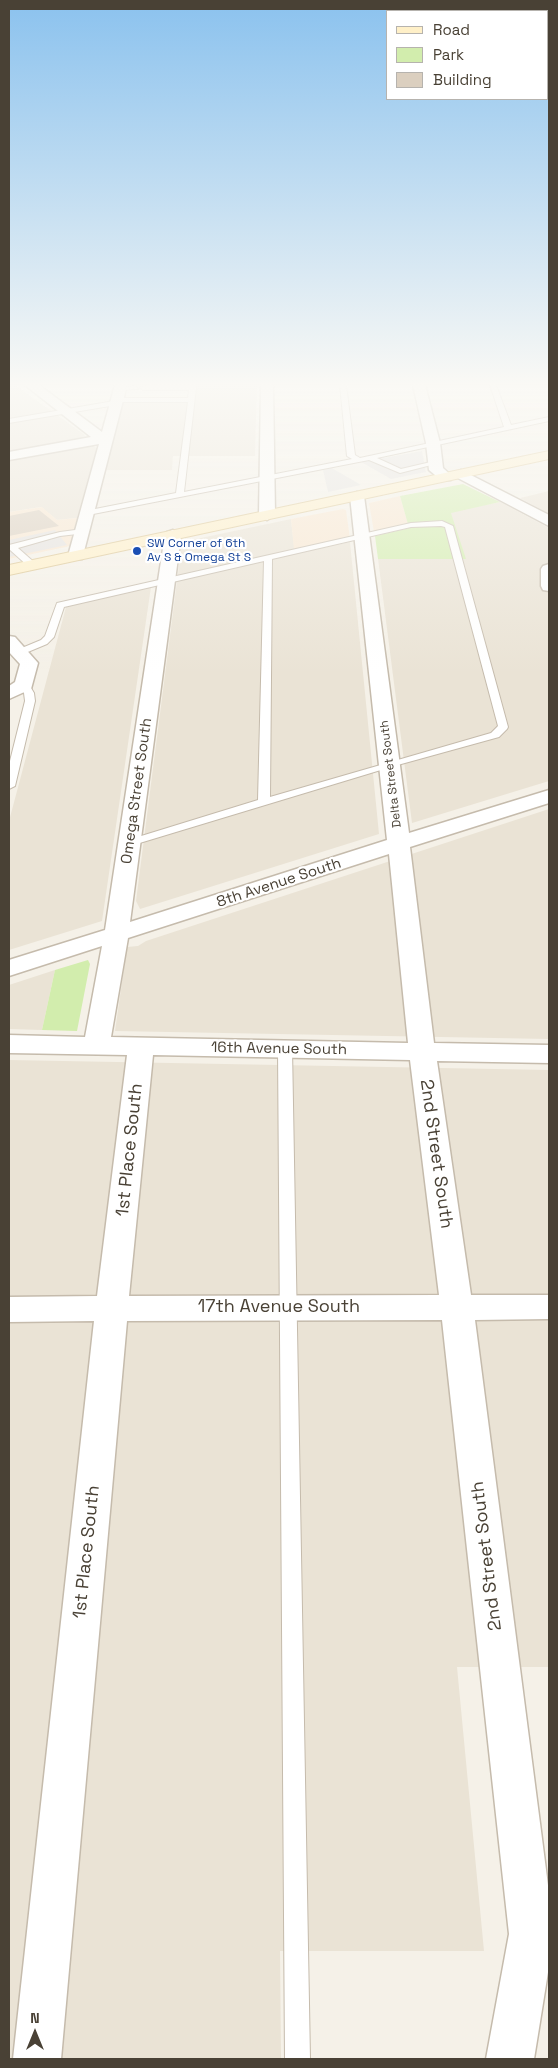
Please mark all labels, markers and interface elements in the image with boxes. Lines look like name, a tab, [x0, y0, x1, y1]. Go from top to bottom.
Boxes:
legend	[386, 10, 548, 100]
text: Road	[433, 20, 470, 39]
text: Park	[433, 45, 464, 64]
text: Building	[433, 70, 492, 89]
place label: SW Corner of 6th Av S & Omega St S	[147, 537, 251, 565]
marker: SW Corner of 6th Av S & Omega St S	[131, 545, 143, 557]
street label: Omega Street South	[118, 717, 156, 865]
street label: Delta Street South	[377, 719, 405, 829]
street label: 8th Avenue South	[214, 854, 344, 912]
street label: 16th Avenue South	[211, 1039, 347, 1059]
street label: 2nd Street South	[415, 1078, 457, 1230]
street label: 1st Place South	[112, 1082, 148, 1218]
street label: 17th Avenue South	[198, 1296, 360, 1318]
street label: 2nd Street South	[467, 1480, 507, 1632]
street label: 1st Place South	[69, 1484, 105, 1620]
north arrow	[10, 2008, 60, 2058]
text: N	[30, 2009, 40, 2027]

